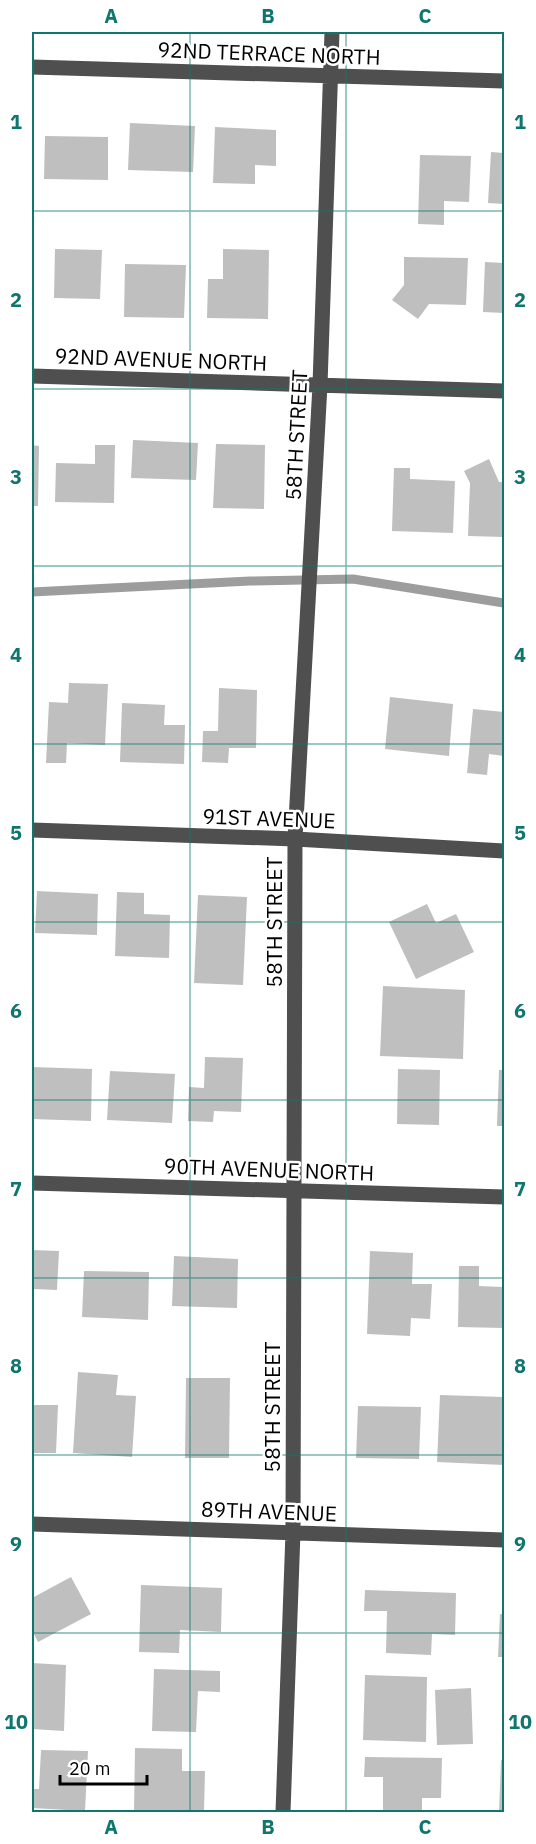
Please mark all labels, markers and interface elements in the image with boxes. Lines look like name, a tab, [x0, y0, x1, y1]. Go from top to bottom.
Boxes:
text: A	[104, 2, 118, 29]
text: B	[261, 2, 275, 29]
text: C	[418, 2, 432, 29]
street label: 92ND TERRACE NORTH	[157, 35, 381, 71]
text: 1	[10, 108, 22, 135]
text: 1	[514, 108, 526, 135]
text: 2	[10, 286, 22, 313]
text: 2	[514, 286, 526, 313]
street label: 92ND AVENUE NORTH	[54, 341, 268, 377]
street label: 58TH STREET	[279, 369, 313, 501]
text: 3	[10, 463, 22, 490]
text: 3	[514, 463, 526, 490]
text: 4	[10, 641, 22, 668]
text: 4	[514, 641, 526, 668]
street label: 91ST AVENUE	[202, 802, 336, 834]
text: 5	[10, 819, 22, 846]
text: 5	[514, 819, 526, 846]
street label: 58TH STREET	[260, 857, 288, 987]
text: 6	[10, 997, 22, 1024]
text: 6	[514, 997, 526, 1024]
street label: 90TH AVENUE NORTH	[163, 1151, 375, 1187]
text: 7	[10, 1175, 22, 1202]
text: 7	[514, 1175, 526, 1202]
street label: 58TH STREET	[258, 1342, 286, 1472]
text: 8	[10, 1352, 22, 1379]
text: 8	[514, 1352, 526, 1379]
street label: 89TH AVENUE	[201, 1495, 337, 1527]
text: 9	[10, 1530, 22, 1557]
text: 9	[514, 1530, 526, 1557]
text: 10	[4, 1708, 28, 1735]
text: 10	[508, 1708, 532, 1735]
scale bar	[60, 1748, 147, 1786]
text: 20 m	[69, 1757, 111, 1780]
text: A	[104, 1813, 118, 1840]
text: B	[261, 1813, 275, 1840]
text: C	[418, 1813, 432, 1840]

